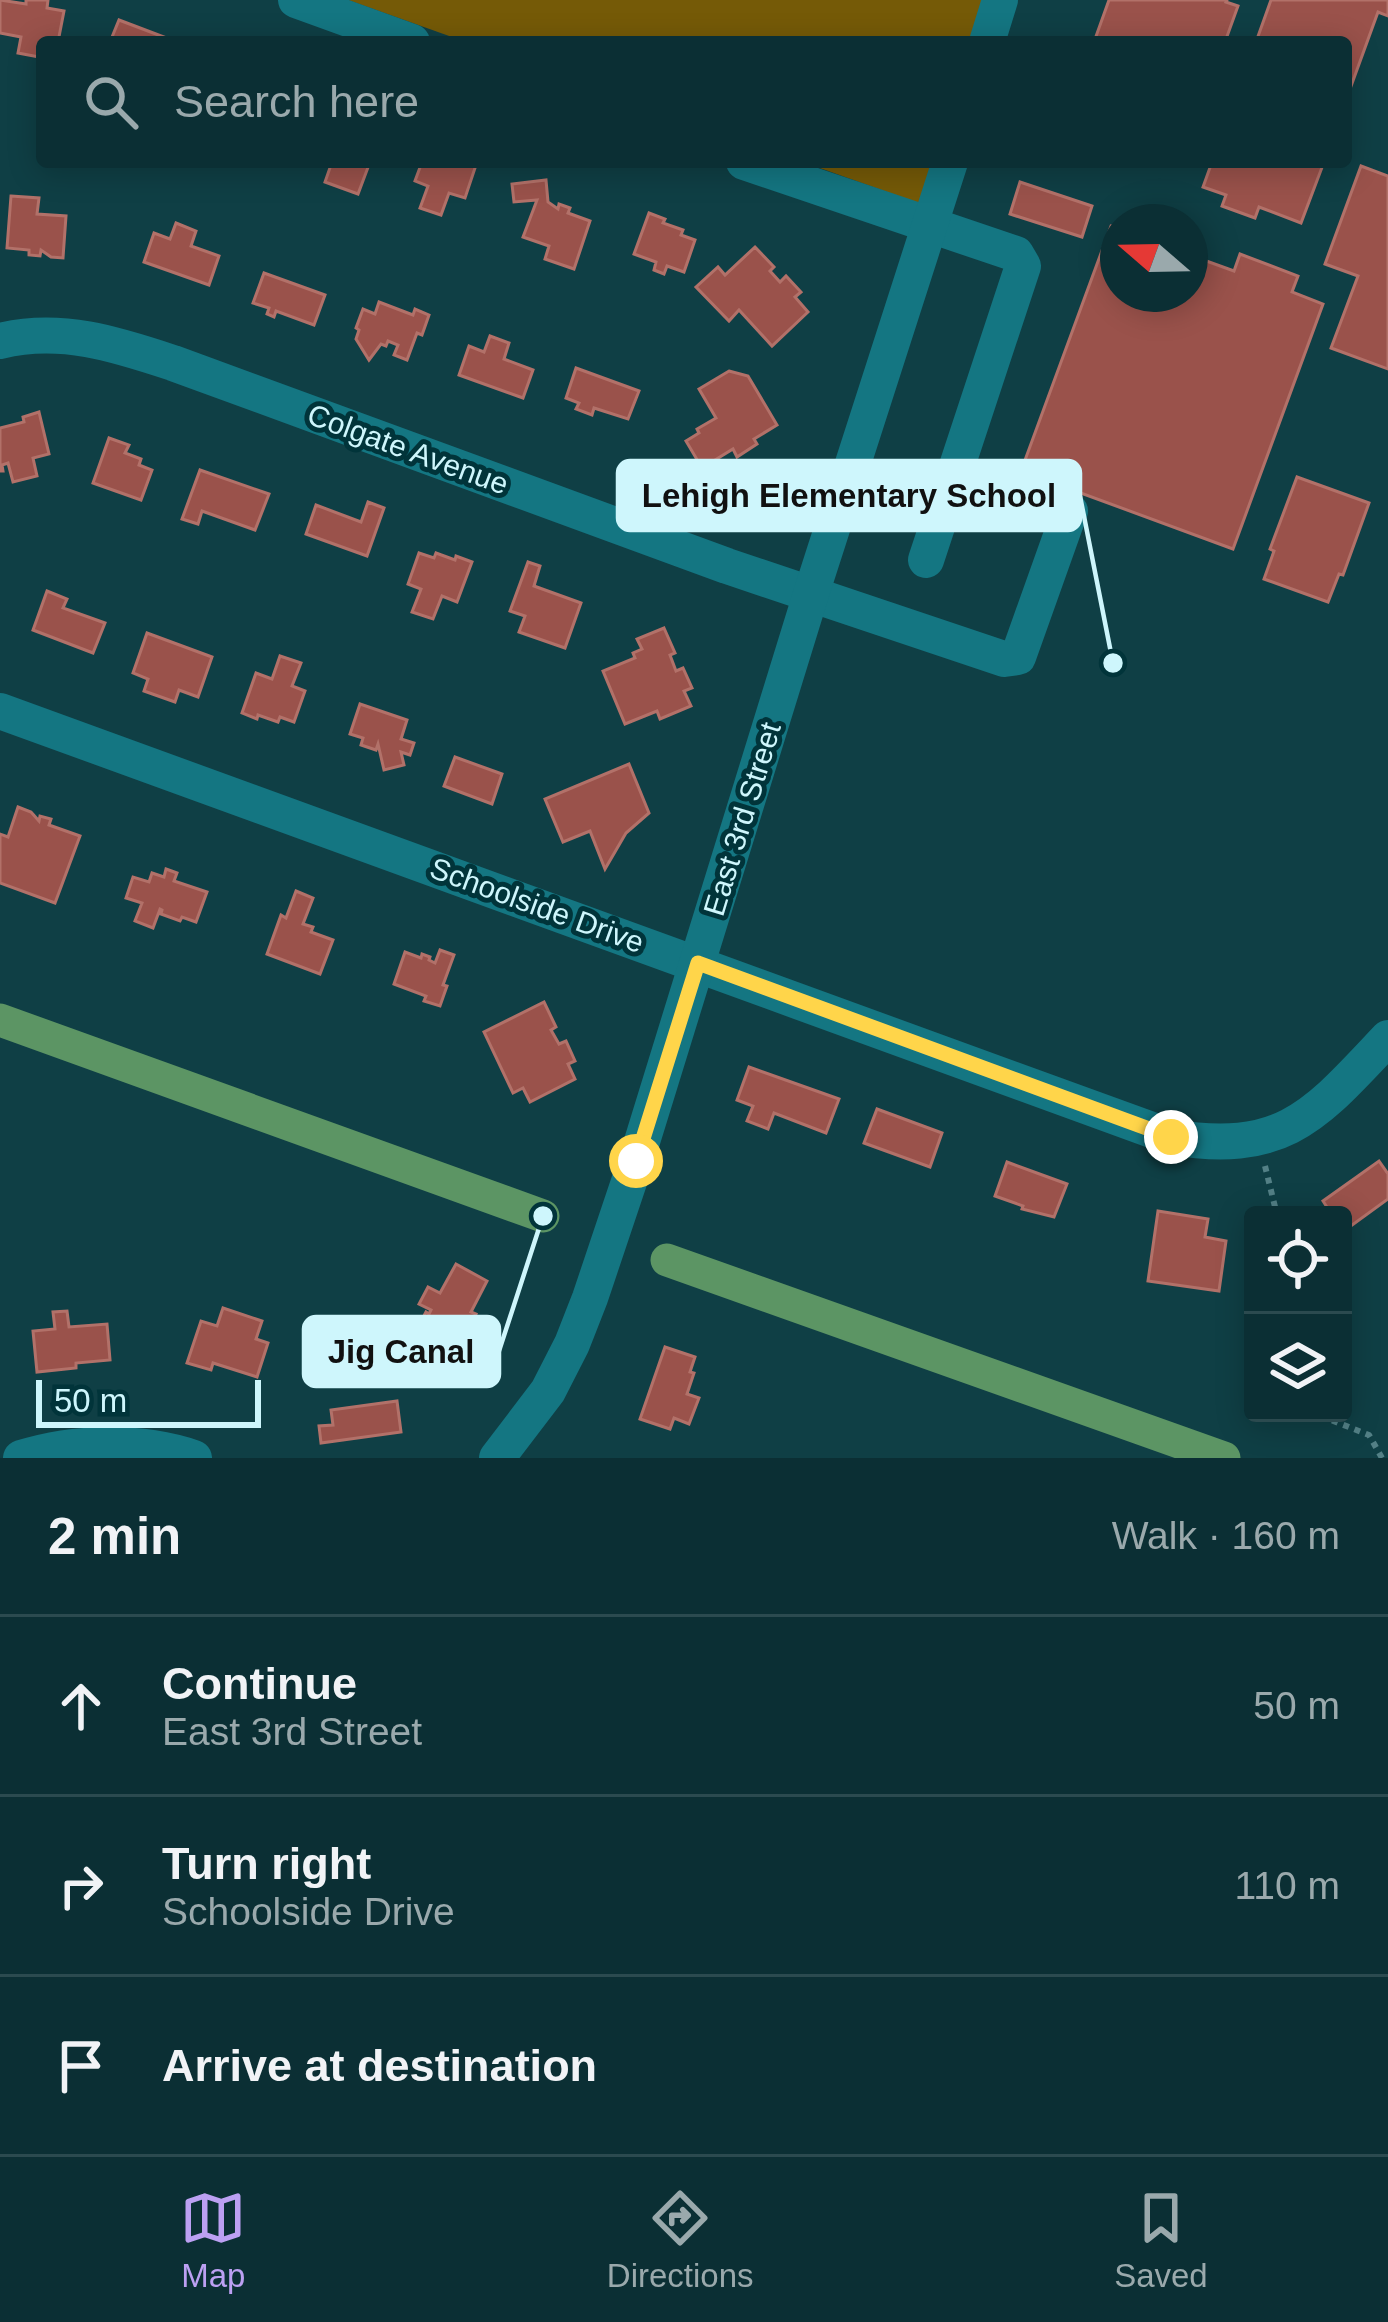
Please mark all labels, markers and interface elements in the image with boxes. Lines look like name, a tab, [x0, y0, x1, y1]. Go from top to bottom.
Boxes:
search box	[36, 36, 1352, 168]
icon: search	[78, 69, 144, 135]
text: Search here	[174, 76, 419, 127]
north arrow	[1100, 204, 1208, 312]
street label: Colgate Avenue	[303, 397, 513, 501]
callout: Lehigh Elementary School	[618, 461, 1080, 530]
text: Lehigh Elementary School	[642, 477, 1056, 514]
street label: East 3rd Street	[697, 718, 787, 920]
street label: Schoolside Drive	[426, 851, 648, 959]
route end	[1144, 1110, 1198, 1164]
route start	[609, 1134, 663, 1188]
map controls	[1244, 1206, 1352, 1422]
button: locate	[1244, 1206, 1352, 1314]
button: layers	[1244, 1314, 1352, 1422]
callout: Jig Canal	[304, 1317, 499, 1386]
text: Jig Canal	[328, 1333, 474, 1370]
scale bar	[36, 1374, 261, 1427]
text: 50 m	[54, 1382, 127, 1419]
text: 2 min	[48, 1508, 181, 1565]
text: Walk · 160 m	[1112, 1514, 1340, 1557]
text: Continue	[162, 1658, 357, 1709]
icon: ahead	[48, 1673, 114, 1739]
text: 50 m	[1253, 1684, 1340, 1727]
text: East 3rd Street	[162, 1710, 422, 1753]
text: Turn right	[162, 1838, 371, 1889]
icon: right	[48, 1853, 114, 1919]
text: 110 m	[1235, 1864, 1340, 1907]
text: Schoolside Drive	[162, 1890, 455, 1933]
icon: arrive	[48, 2033, 114, 2099]
text: Arrive at destination	[162, 2040, 597, 2091]
tab: Map	[180, 2185, 246, 2295]
tab: Directions	[607, 2185, 754, 2295]
tab: Saved	[1114, 2185, 1208, 2295]

